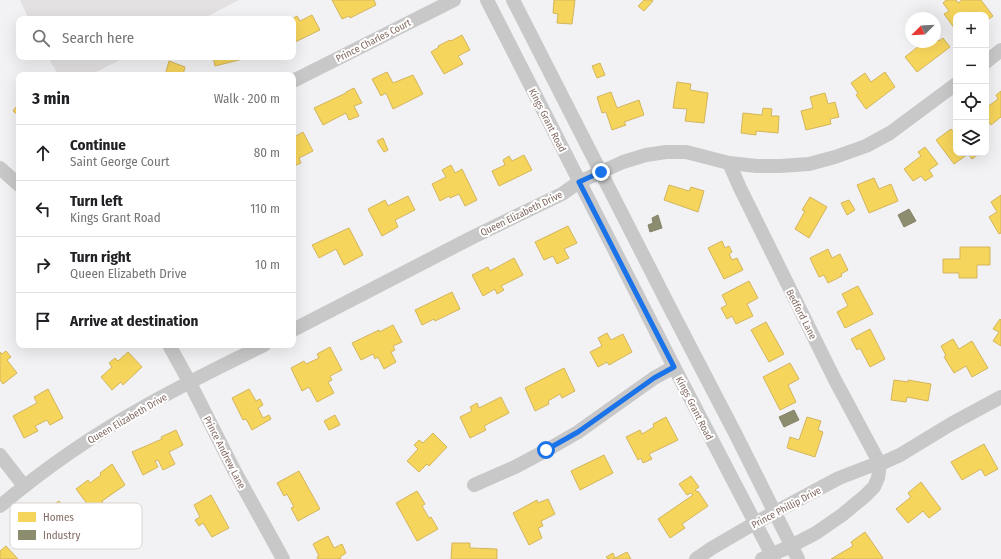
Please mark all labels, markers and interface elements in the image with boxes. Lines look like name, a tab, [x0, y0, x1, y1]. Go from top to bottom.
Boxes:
north arrow	[905, 12, 941, 48]
map controls	[953, 12, 989, 156]
button: +	[953, 12, 989, 48]
search box	[16, 16, 296, 60]
street label: Prince Charles Court	[334, 16, 414, 65]
icon: search	[30, 27, 52, 49]
text: Search here	[62, 29, 134, 47]
button: −	[953, 48, 989, 84]
button: locate	[953, 84, 989, 120]
street label: Kings Grant Road	[526, 87, 568, 154]
text: 3 min	[32, 88, 70, 109]
text: Walk · 200 m	[214, 91, 280, 106]
button: layers	[953, 120, 989, 156]
text: Continue	[70, 136, 126, 154]
icon: ahead	[32, 142, 54, 164]
text: 80 m	[254, 145, 280, 160]
text: Saint George Court	[70, 154, 169, 169]
route end	[592, 163, 610, 181]
street label: Queen Elizabeth Drive	[478, 189, 564, 239]
text: Turn left	[70, 192, 123, 210]
icon: left	[32, 198, 54, 220]
text: 110 m	[250, 201, 280, 216]
text: Kings Grant Road	[70, 210, 161, 225]
text: Turn right	[70, 248, 131, 266]
icon: right	[32, 254, 54, 276]
text: 10 m	[255, 257, 280, 272]
text: Queen Elizabeth Drive	[70, 266, 187, 281]
street label: Bedford Lane	[783, 287, 819, 341]
icon: arrive	[32, 310, 54, 332]
text: Arrive at destination	[70, 312, 198, 330]
street label: Kings Grant Road	[673, 375, 715, 442]
street label: Queen Elizabeth Drive	[86, 391, 169, 447]
street label: Prince Andrew Lane	[201, 414, 248, 491]
route start	[537, 441, 555, 459]
street label: Prince Phillip Drive	[750, 484, 823, 531]
legend	[10, 503, 142, 549]
text: Homes	[43, 511, 74, 524]
text: Industry	[43, 529, 80, 542]

